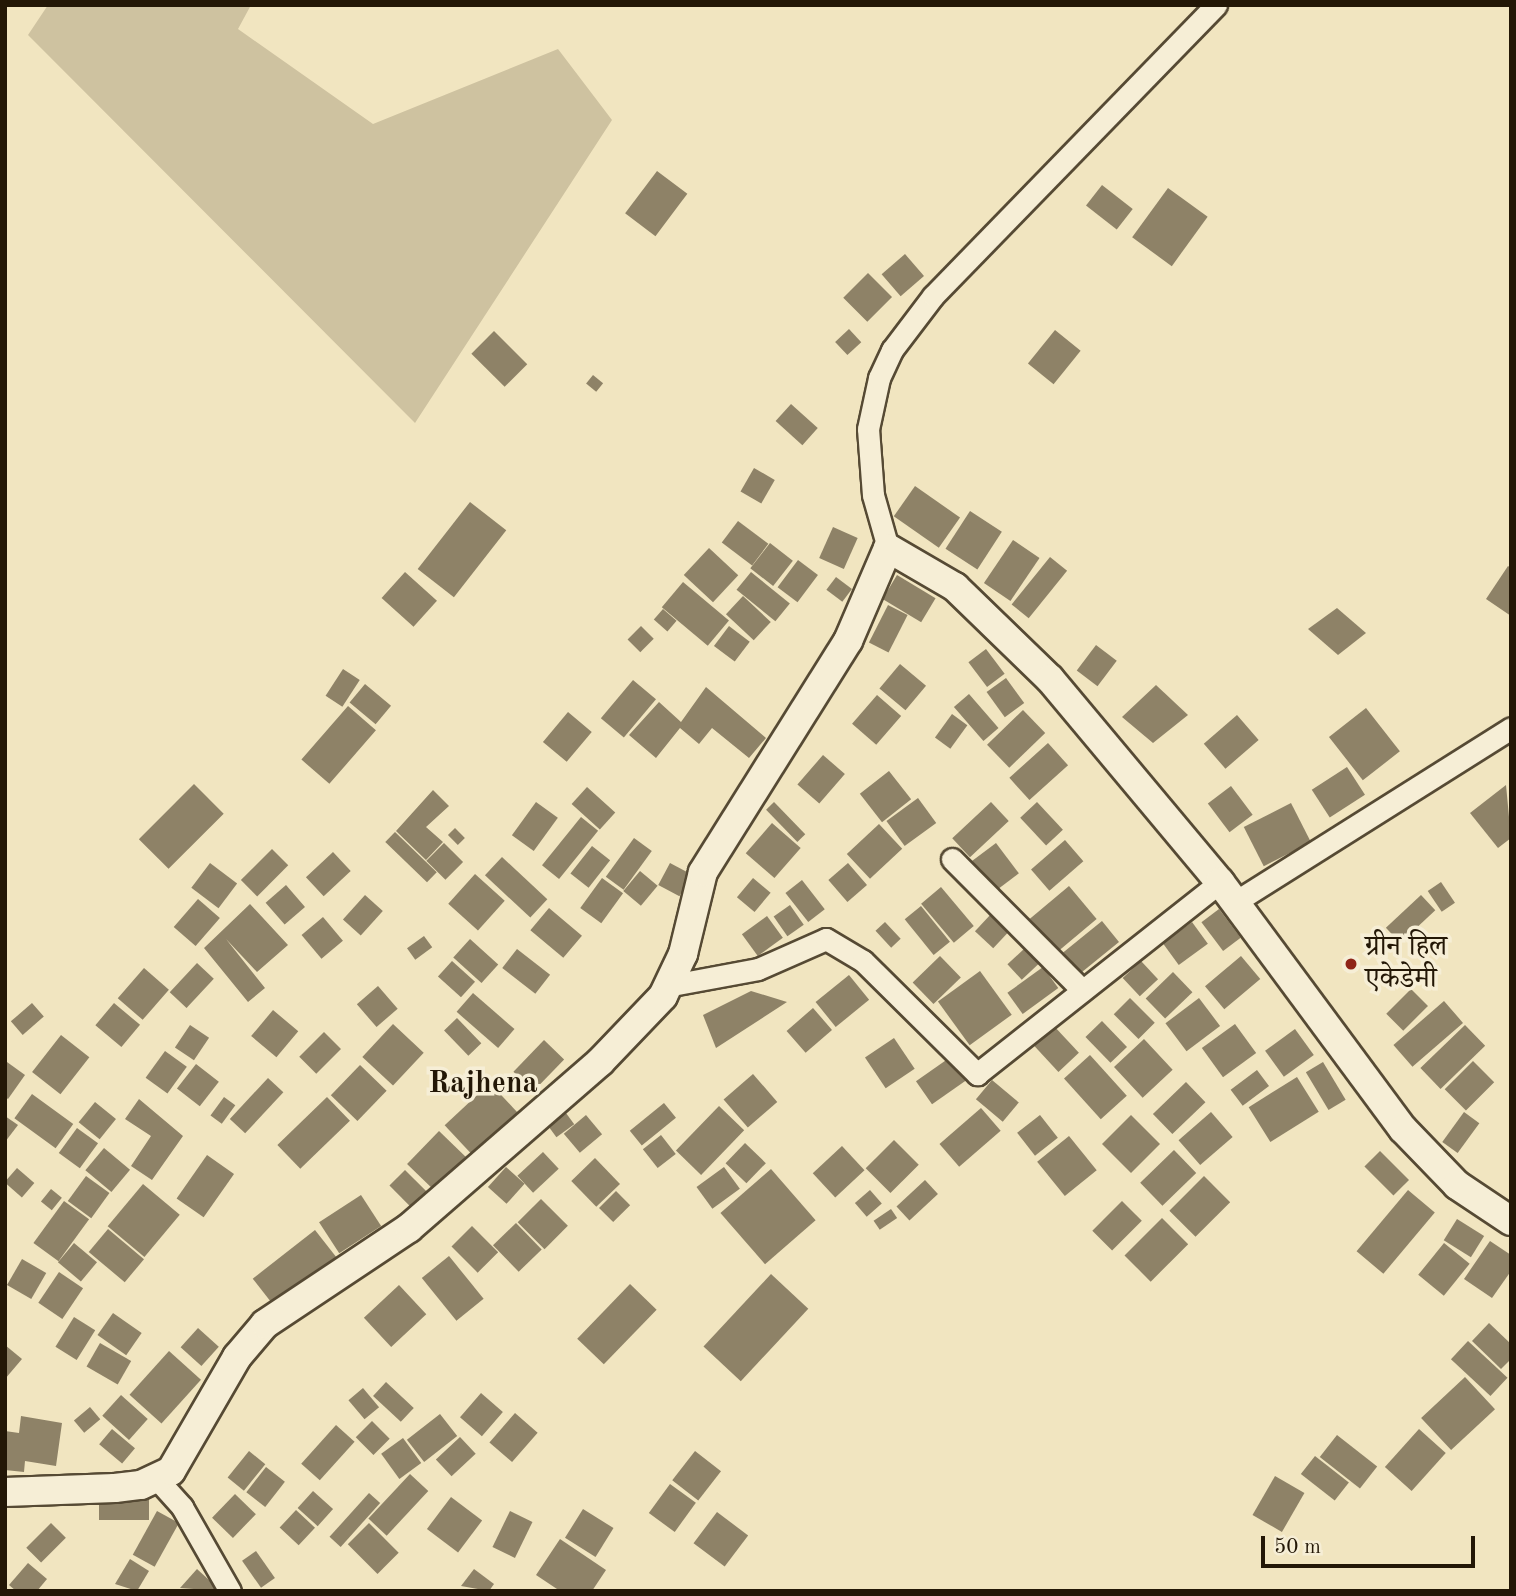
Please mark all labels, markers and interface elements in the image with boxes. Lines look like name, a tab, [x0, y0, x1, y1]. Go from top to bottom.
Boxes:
place label: ग्रीन हिल एकेडेमी	[1365, 931, 1447, 997]
marker: ग्रीन हिल एकेडेमी	[1343, 956, 1359, 972]
district label: Rajhena	[428, 1066, 538, 1102]
scale bar	[1264, 1522, 1478, 1566]
text: 50 m	[1274, 1537, 1321, 1558]

